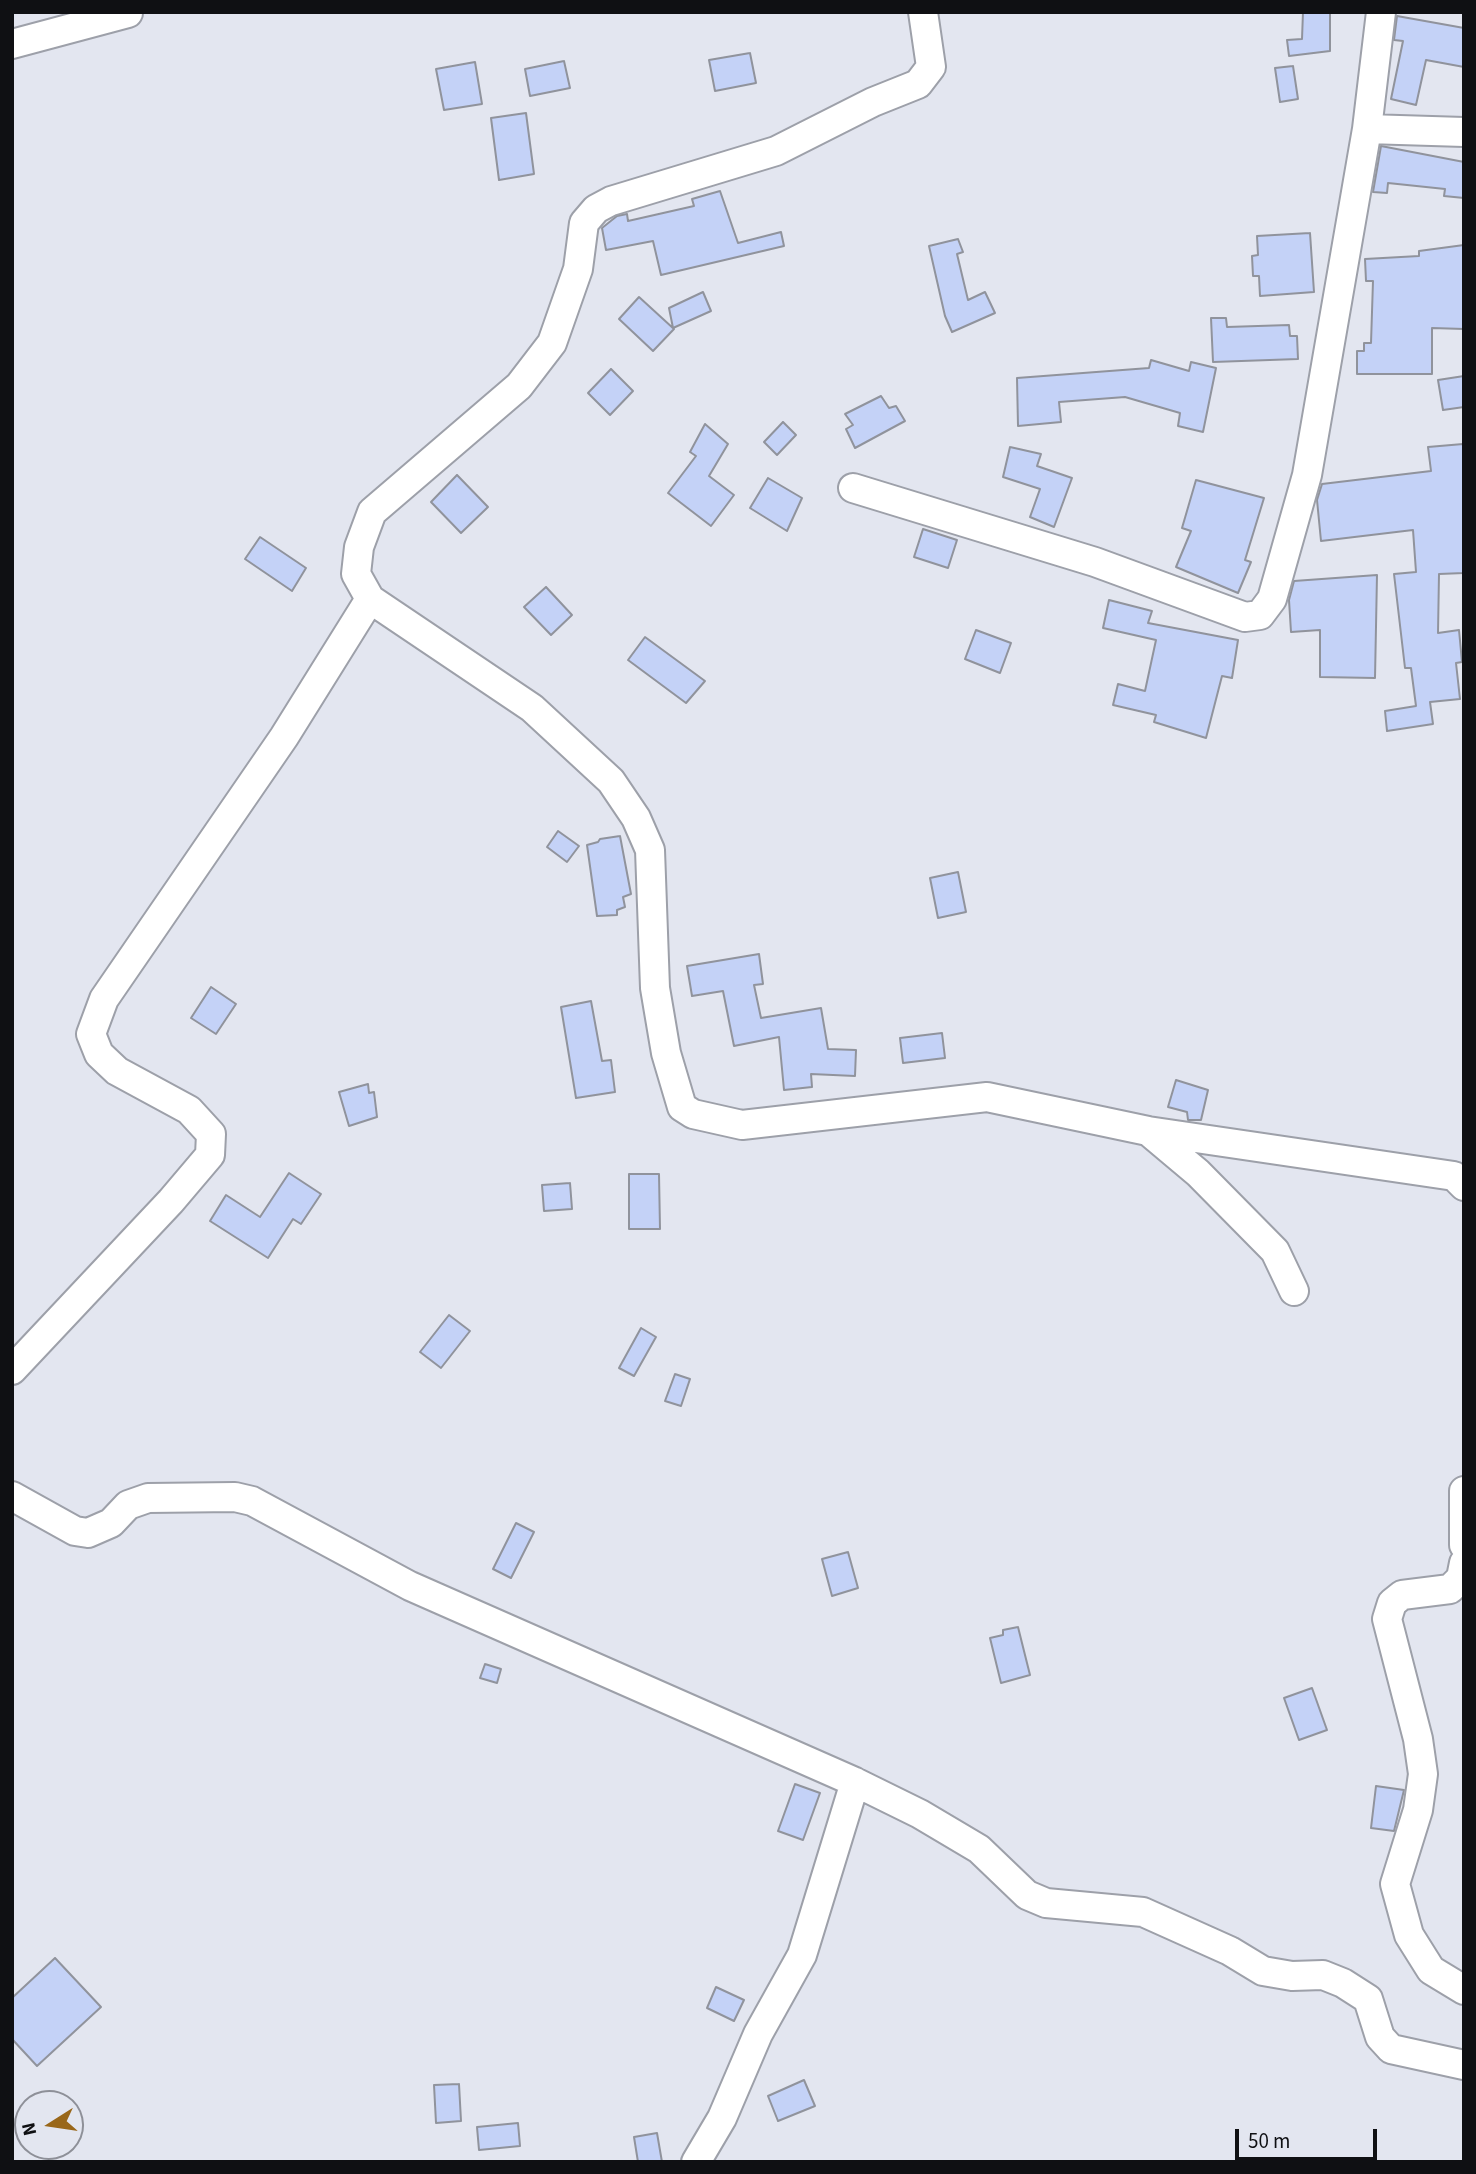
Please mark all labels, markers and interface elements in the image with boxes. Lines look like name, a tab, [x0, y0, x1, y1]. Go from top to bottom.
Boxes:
north arrow	[14, 2090, 84, 2160]
scale bar	[1238, 2114, 1380, 2158]
text: N	[15, 2120, 44, 2138]
text: 50 m	[1248, 2126, 1290, 2156]

